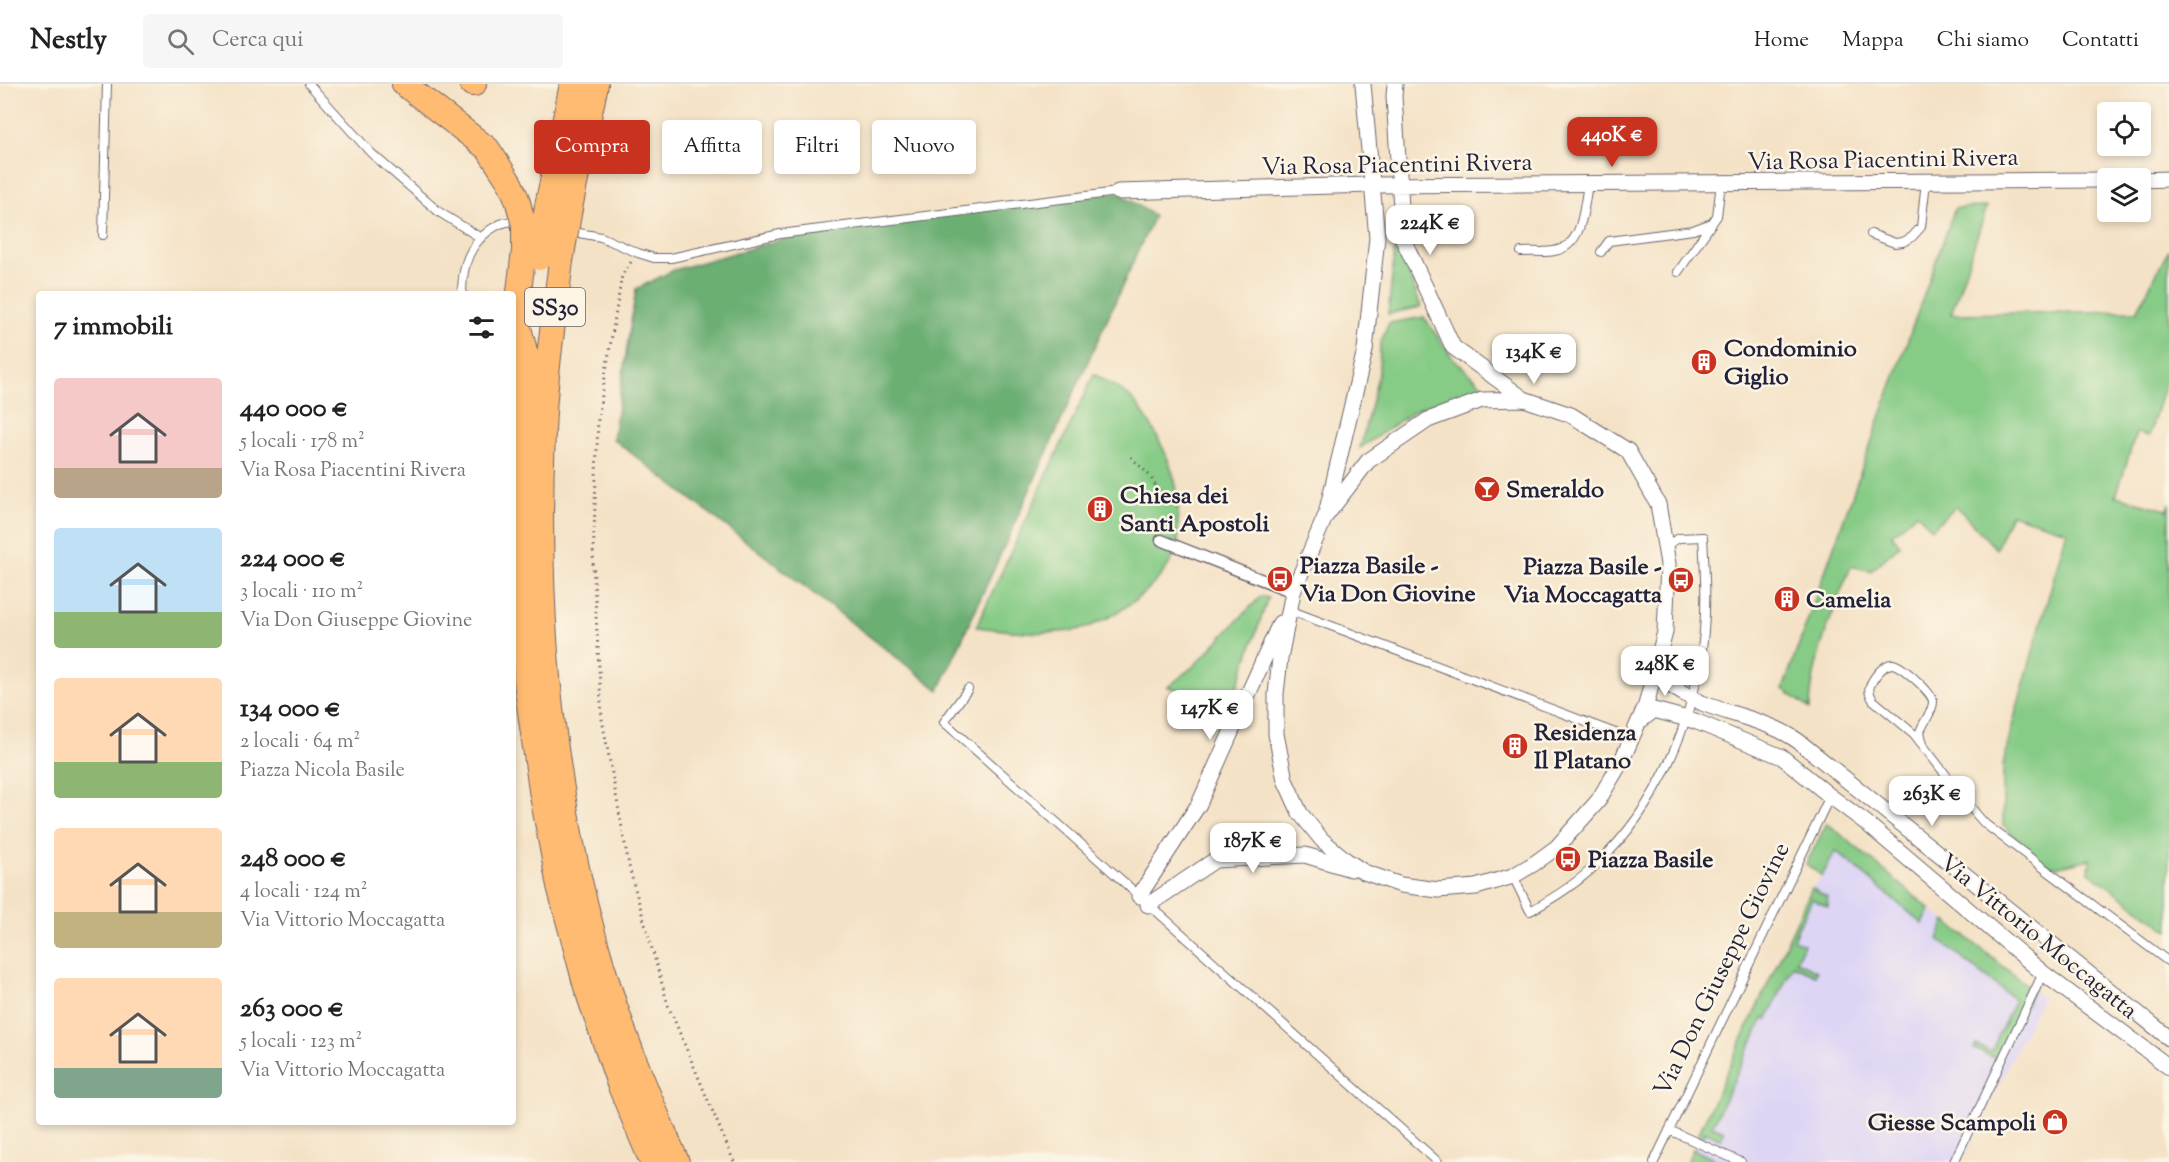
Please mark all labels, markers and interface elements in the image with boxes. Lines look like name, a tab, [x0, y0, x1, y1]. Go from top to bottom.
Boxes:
search box	[143, 14, 563, 68]
text: Nestly	[30, 21, 107, 61]
icon: search	[164, 25, 197, 58]
text: Cerca qui	[212, 25, 303, 57]
text: Home	[1754, 26, 1809, 56]
text: Mappa	[1842, 26, 1904, 56]
text: Chi siamo	[1937, 26, 2029, 56]
text: Contatti	[2062, 26, 2139, 56]
map controls	[2097, 102, 2151, 222]
button: locate	[2097, 102, 2151, 156]
pin: 440K €	[1563, 117, 1661, 168]
chip: Compra	[534, 120, 650, 174]
chip: Affitta	[662, 120, 762, 174]
chip: Filtri	[774, 120, 860, 174]
chip: Nuovo	[872, 120, 976, 174]
text: 440K €	[1581, 122, 1643, 151]
street label: Via Rosa Piacentini Rivera	[1747, 142, 2019, 180]
street label: Via Rosa Piacentini Rivera	[1261, 147, 1533, 185]
button: layers	[2097, 168, 2151, 222]
pin: 224K €	[1381, 205, 1479, 256]
text: 224K €	[1400, 210, 1460, 239]
road number: SS30	[525, 288, 585, 326]
text: 7 immobili	[54, 309, 173, 346]
icon: filters	[465, 311, 498, 344]
place label: Condominio Giglio	[1724, 333, 1857, 395]
pin: 134K €	[1485, 334, 1583, 385]
text: 134K €	[1506, 339, 1562, 368]
building icon: Condominio Giglio	[1689, 347, 1719, 377]
text: 440 000 €	[240, 391, 348, 428]
icon: home	[102, 402, 174, 474]
text: 5 locali · 178 m²	[240, 428, 365, 457]
text: Via Rosa Piacentini Rivera	[240, 457, 466, 486]
bar icon: Smeraldo	[1472, 474, 1502, 504]
place label: Smeraldo	[1506, 474, 1604, 508]
place label: Chiesa dei Santi Apostoli	[1120, 480, 1269, 542]
building icon: Chiesa dei Santi Apostoli	[1085, 494, 1115, 524]
text: 224 000 €	[240, 541, 346, 578]
place label: Piazza Basile - Via Don Giovine	[1300, 550, 1476, 612]
place label: Piazza Basile - Via Moccagatta	[1504, 551, 1663, 613]
icon: home	[102, 552, 174, 624]
bus stop icon: Piazza Basile - Via Don Giovine	[1265, 564, 1295, 594]
bus stop icon: Piazza Basile - Via Moccagatta	[1666, 565, 1696, 595]
text: 3 locali · 110 m²	[240, 578, 363, 607]
building icon: Camelia	[1772, 584, 1802, 614]
place label: Camelia	[1806, 584, 1892, 618]
text: Via Don Giuseppe Giovine	[240, 607, 472, 636]
pin: 248K €	[1616, 646, 1714, 697]
text: 248K €	[1635, 651, 1695, 680]
pin: 147K €	[1161, 690, 1259, 741]
text: 134 000 €	[240, 691, 341, 728]
text: 147K €	[1181, 695, 1239, 724]
icon: home	[102, 702, 174, 774]
place label: Residenza Il Platano	[1534, 717, 1638, 779]
text: 2 locali · 64 m²	[240, 728, 360, 757]
building icon: Residenza Il Platano	[1500, 731, 1530, 761]
text: Piazza Nicola Basile	[240, 757, 405, 786]
pin: 263K €	[1883, 776, 1981, 827]
text: 263K €	[1903, 781, 1961, 810]
pin: 187K €	[1204, 823, 1302, 874]
text: 187K €	[1224, 828, 1282, 857]
street label: Via Don Giuseppe Giovine	[1646, 837, 1799, 1103]
text: 248 000 €	[240, 841, 347, 878]
bus stop icon: Piazza Basile	[1553, 844, 1583, 874]
place label: Piazza Basile	[1588, 844, 1713, 878]
street label: Via Vittorio Moccagatta	[1931, 847, 2144, 1028]
icon: home	[102, 852, 174, 924]
text: 4 locali · 124 m²	[240, 878, 368, 907]
text: Via Vittorio Moccagatta	[240, 907, 445, 936]
text: 263 000 €	[240, 991, 344, 1028]
icon: home	[102, 1002, 174, 1074]
text: 5 locali · 123 m²	[240, 1028, 362, 1057]
text: Via Vittorio Moccagatta	[240, 1057, 445, 1086]
place label: Giesse Scampoli	[1868, 1107, 2036, 1141]
shop icon: Giesse Scampoli	[2040, 1107, 2070, 1137]

